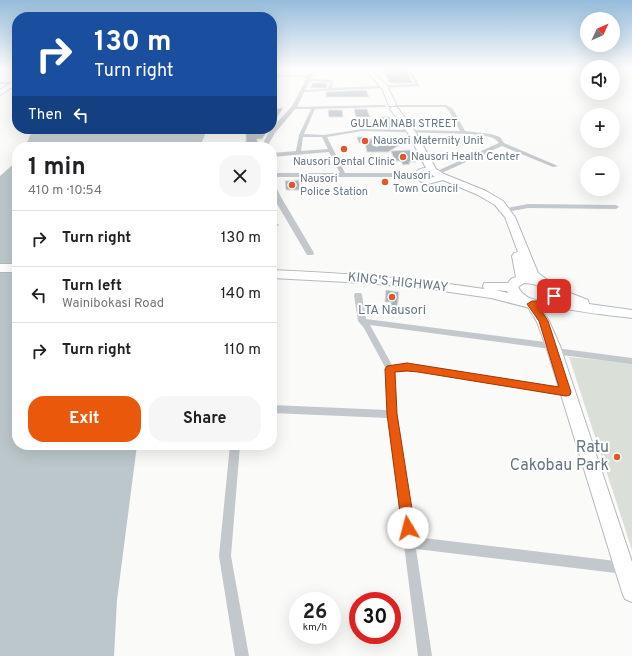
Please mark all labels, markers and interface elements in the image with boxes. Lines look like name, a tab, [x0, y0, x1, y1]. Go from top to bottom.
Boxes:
north arrow	[580, 12, 620, 52]
map controls	[580, 12, 620, 196]
text: 130 m	[94, 25, 172, 61]
icon: right	[28, 28, 80, 80]
text: Turn right	[94, 60, 174, 83]
button: sound	[580, 60, 620, 100]
icon: left	[70, 104, 92, 126]
text: Then	[28, 106, 62, 125]
button: +	[580, 108, 620, 148]
street label: GULAM NABI STREET	[350, 117, 458, 131]
place label: Nausori Maternity Unit	[373, 134, 484, 148]
marker: Nausori Maternity Unit	[360, 136, 370, 146]
marker: Nausori Dental Clinic	[339, 144, 349, 154]
place label: Nausori Health Center	[411, 150, 520, 164]
marker: Nausori Health Center	[398, 152, 408, 162]
text: 1 min	[28, 153, 86, 183]
button: close	[219, 155, 261, 197]
place label: Nausori Dental Clinic	[293, 155, 395, 169]
button: −	[580, 156, 620, 196]
place label: Nausori Town Council	[393, 169, 458, 196]
place label: Nausori Police Station	[300, 172, 368, 199]
marker: Nausori Town Council	[380, 177, 390, 187]
marker: Nausori Police Station	[287, 180, 297, 190]
text: 410 m · 10:54	[28, 183, 102, 199]
icon: right	[28, 228, 50, 250]
text: Turn right	[62, 229, 131, 248]
text: 130 m	[221, 229, 261, 248]
street label: KING'S HIGHWAY	[347, 270, 449, 296]
text: Turn left	[62, 277, 122, 296]
pin	[537, 279, 571, 313]
icon: left	[28, 284, 50, 306]
text: 140 m	[221, 285, 261, 304]
icon: arrive	[543, 285, 565, 307]
marker: LTA Nausori	[387, 292, 397, 302]
text: Wainibokasi Road	[62, 296, 164, 312]
place label: LTA Nausori	[358, 303, 426, 319]
icon: right	[28, 340, 50, 362]
text: Turn right	[62, 341, 131, 360]
text: 110 m	[224, 341, 261, 360]
button: Exit	[28, 396, 141, 442]
button: Share	[149, 396, 261, 442]
place label: Ratu Cakobau Park	[510, 438, 609, 476]
marker: Ratu Cakobau Park	[612, 452, 622, 462]
position arrow	[387, 507, 429, 549]
speed limit sign: 30	[349, 592, 401, 644]
text: 26	[303, 600, 327, 626]
text: km/h	[303, 621, 327, 634]

